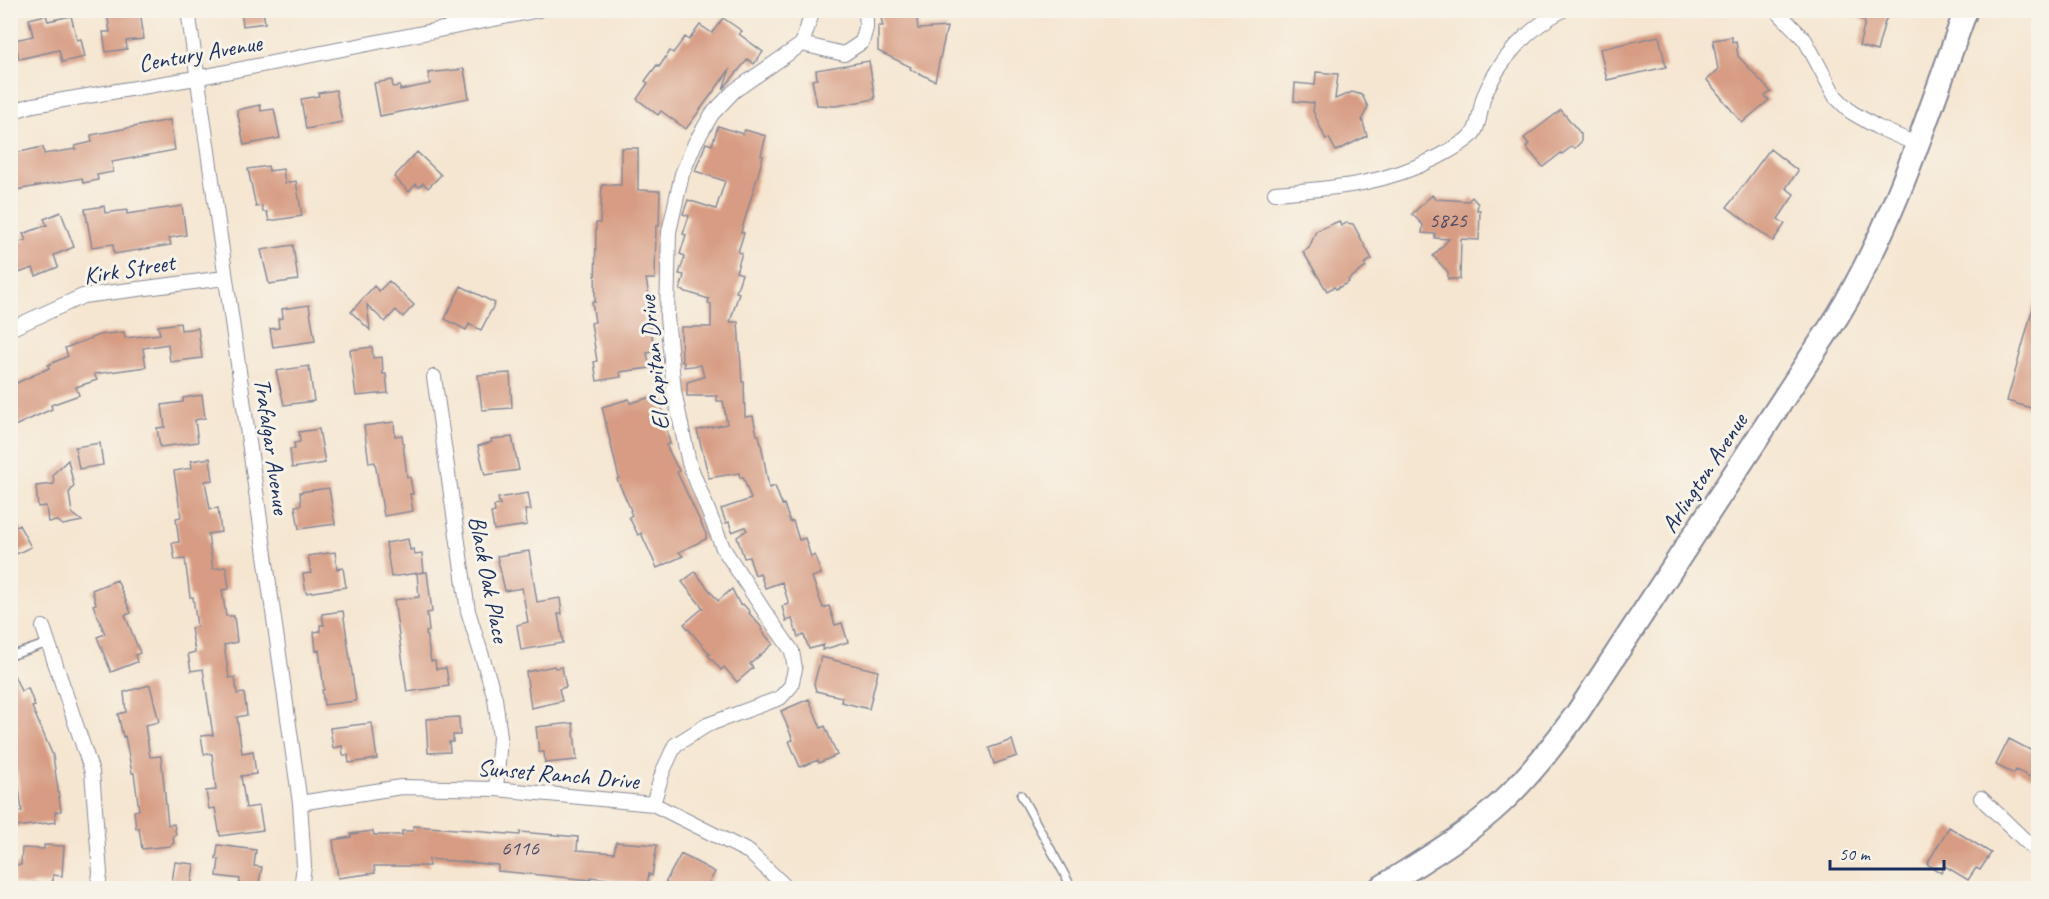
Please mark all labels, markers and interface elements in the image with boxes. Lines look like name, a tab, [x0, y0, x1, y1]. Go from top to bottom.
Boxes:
street label: Century Avenue	[136, 27, 266, 79]
house number: 5825	[1429, 207, 1468, 233]
street label: Kirk Street	[81, 247, 179, 291]
street label: El Capitan Drive	[632, 292, 676, 432]
street label: Trafalgar Avenue	[248, 376, 297, 518]
street label: Arlington Avenue	[1654, 406, 1755, 538]
street label: Black Oak Place	[462, 513, 516, 647]
street label: Sunset Ranch Drive	[476, 752, 642, 796]
scale bar	[1830, 833, 1944, 871]
house number: 6116	[501, 835, 539, 861]
text: 50 m	[1839, 843, 1872, 865]

